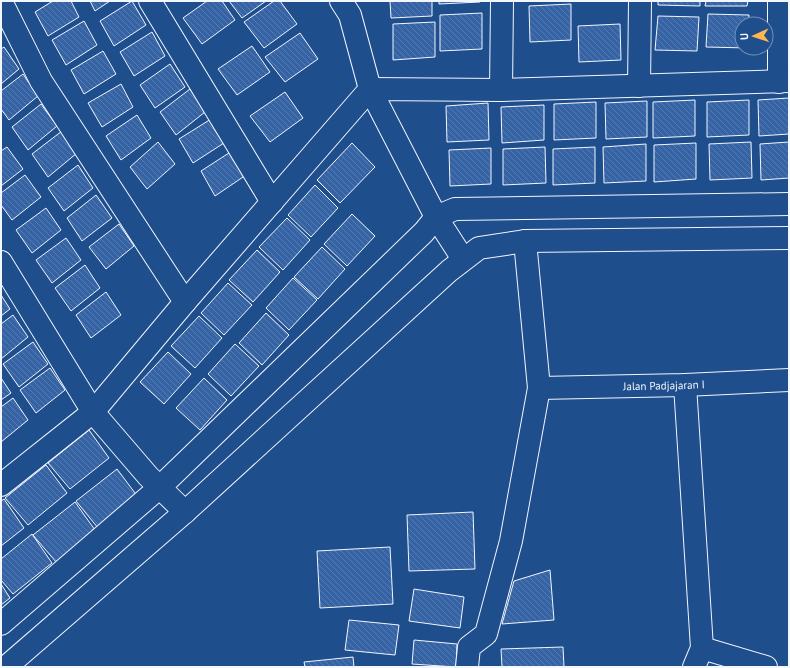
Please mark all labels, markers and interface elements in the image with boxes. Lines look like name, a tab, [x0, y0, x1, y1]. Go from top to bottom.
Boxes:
north arrow	[734, 16, 774, 56]
text: U	[737, 33, 751, 40]
street label: Jalan Padjajaran I	[622, 377, 705, 393]

